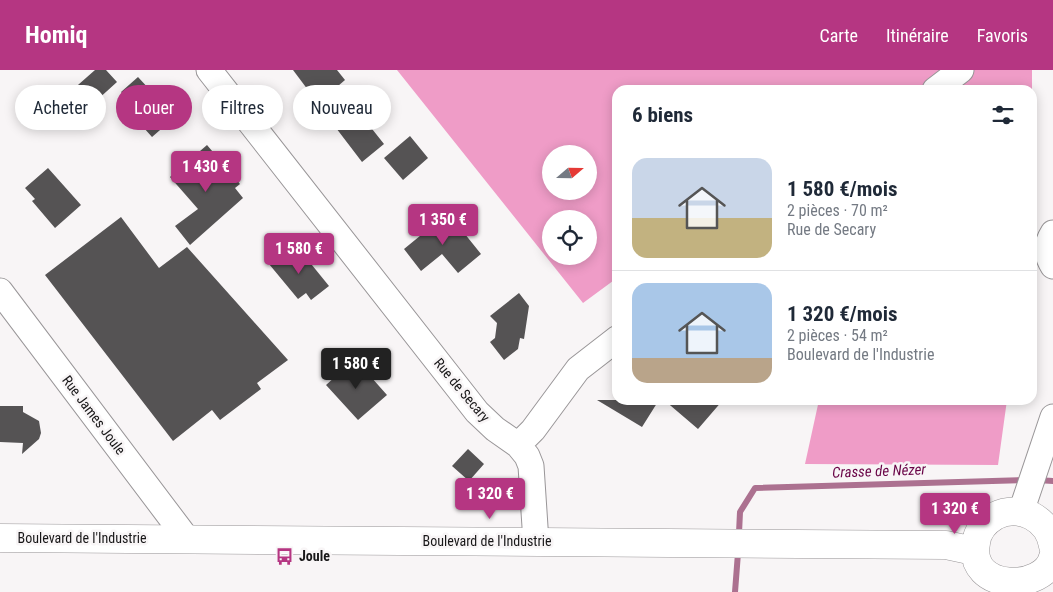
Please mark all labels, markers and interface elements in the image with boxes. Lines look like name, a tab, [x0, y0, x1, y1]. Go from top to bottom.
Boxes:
text: Homiq	[25, 21, 87, 49]
text: Carte	[819, 25, 858, 46]
text: Itinéraire	[886, 25, 949, 46]
text: Favoris	[977, 25, 1028, 46]
chip: Acheter	[15, 85, 106, 130]
chip: Louer	[116, 85, 192, 130]
chip: Filtres	[202, 85, 283, 130]
chip: Nouveau	[293, 85, 391, 130]
icon: filters	[989, 101, 1017, 129]
text: 6 biens	[632, 103, 693, 127]
north arrow	[542, 145, 598, 200]
map controls	[542, 145, 597, 265]
pin: 1 430 €	[160, 150, 252, 193]
text: 1 430 €	[182, 157, 230, 176]
text: 1 580 €/mois	[787, 177, 898, 201]
icon: home	[672, 178, 732, 238]
text: 2 pièces · 70 m²	[787, 201, 888, 220]
pin: 1 350 €	[397, 204, 489, 246]
text: 1 350 €	[419, 210, 467, 229]
button: locate	[542, 210, 597, 265]
text: Rue de Secary	[787, 220, 876, 239]
pin: 1 580 €	[253, 232, 345, 275]
text: 1 580 €	[275, 239, 323, 258]
text: 1 320 €/mois	[787, 302, 898, 326]
icon: home	[672, 303, 732, 363]
text: 2 pièces · 54 m²	[787, 326, 888, 345]
text: Boulevard de l'Industrie	[787, 345, 934, 364]
pin: 1 580 €	[310, 348, 402, 390]
text: 1 580 €	[332, 354, 380, 373]
street label: Rue de Secary	[431, 355, 493, 425]
street label: Rue James Joule	[59, 372, 129, 458]
water label: Crasse de Nézer	[832, 460, 927, 482]
pin: 1 320 €	[444, 478, 536, 520]
text: 1 320 €	[466, 484, 514, 503]
pin: 1 320 €	[909, 492, 1001, 535]
text: 1 320 €	[931, 499, 979, 518]
street label: Boulevard de l'Industrie	[18, 530, 147, 546]
street label: Boulevard de l'Industrie	[423, 533, 552, 549]
bus stop icon: Joule	[275, 546, 295, 566]
place label: Joule	[299, 548, 330, 564]

